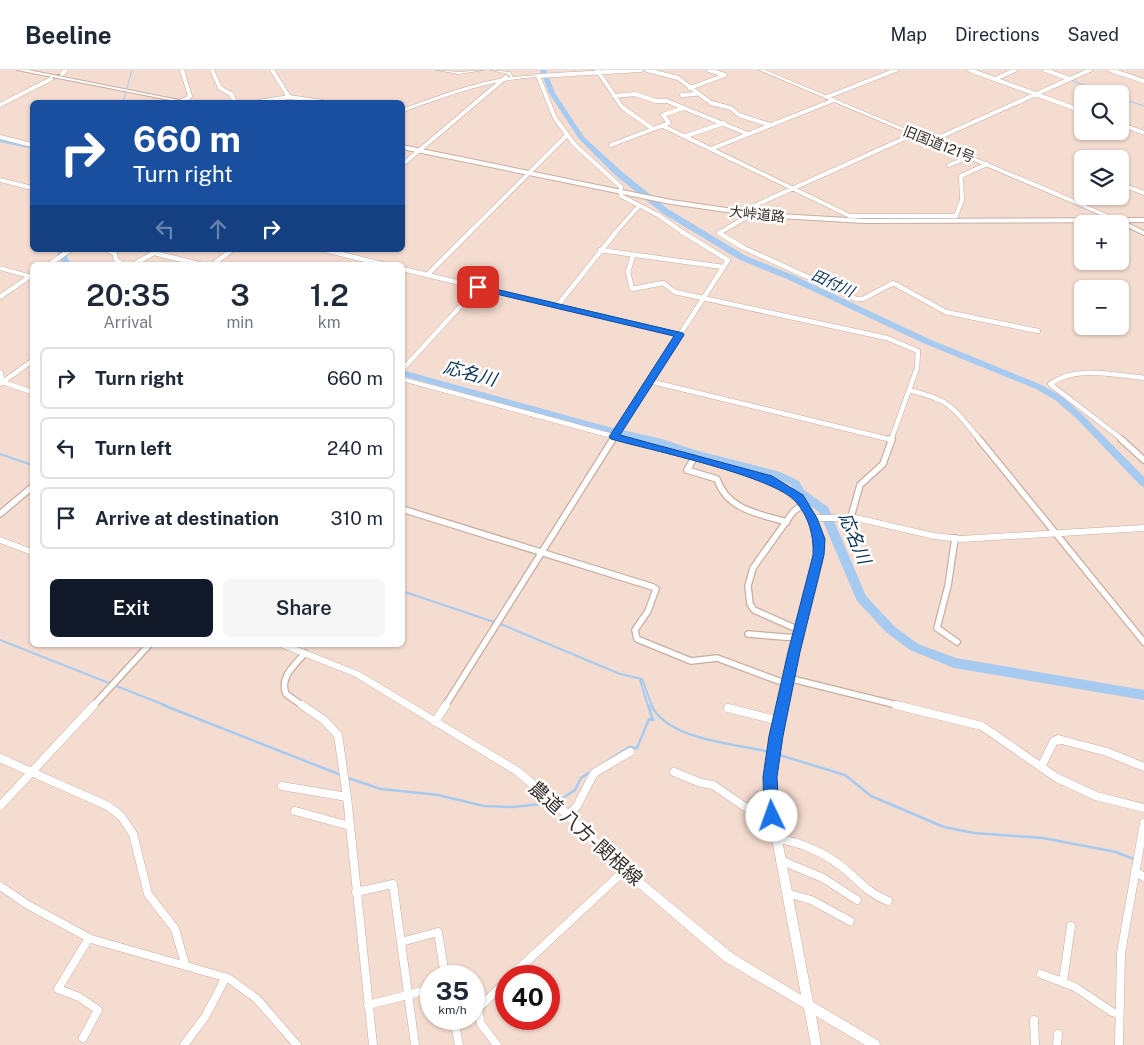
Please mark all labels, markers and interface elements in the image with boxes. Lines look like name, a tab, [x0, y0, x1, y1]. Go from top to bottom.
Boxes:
text: Beeline	[25, 21, 112, 49]
text: Map	[890, 24, 927, 45]
text: Directions	[955, 24, 1040, 45]
text: Saved	[1068, 24, 1119, 45]
map controls	[1074, 85, 1129, 335]
button: search	[1074, 85, 1129, 140]
text: 660 m	[133, 119, 241, 160]
icon: right	[50, 120, 115, 185]
street label: 旧国道121号	[901, 122, 977, 166]
button: layers	[1074, 150, 1129, 205]
text: Turn right	[133, 161, 233, 187]
street label: 大峠道路	[728, 203, 786, 225]
icon: left	[151, 215, 179, 243]
icon: ahead	[204, 215, 232, 243]
icon: right	[257, 215, 285, 243]
button: +	[1074, 215, 1129, 270]
pin	[457, 266, 499, 308]
water label: 田付川	[809, 266, 859, 301]
icon: arrive	[464, 273, 492, 301]
text: 20:35	[86, 277, 170, 313]
text: 3	[230, 277, 250, 313]
text: 1.2	[310, 277, 349, 313]
button: −	[1074, 280, 1129, 335]
text: Arrival	[103, 313, 153, 332]
text: min	[226, 313, 254, 332]
text: km	[318, 313, 341, 332]
water label: 応名川	[441, 356, 501, 391]
icon: right	[52, 364, 80, 392]
text: Turn right	[95, 367, 184, 389]
text: 660 m	[327, 367, 383, 389]
icon: left	[52, 434, 80, 462]
text: Turn left	[95, 437, 172, 459]
text: 240 m	[327, 437, 383, 459]
icon: arrive	[52, 504, 80, 532]
text: Arrive at destination	[95, 507, 279, 529]
text: 310 m	[331, 507, 383, 529]
water label: 応名川	[835, 509, 876, 569]
button: Exit	[50, 579, 213, 637]
button: Share	[223, 579, 385, 637]
street label: 農道 八方-関根線	[525, 776, 647, 890]
position arrow	[745, 789, 797, 841]
speed limit sign: 40	[495, 965, 560, 1030]
text: 35	[436, 976, 469, 1006]
text: km/h	[438, 1003, 467, 1017]

